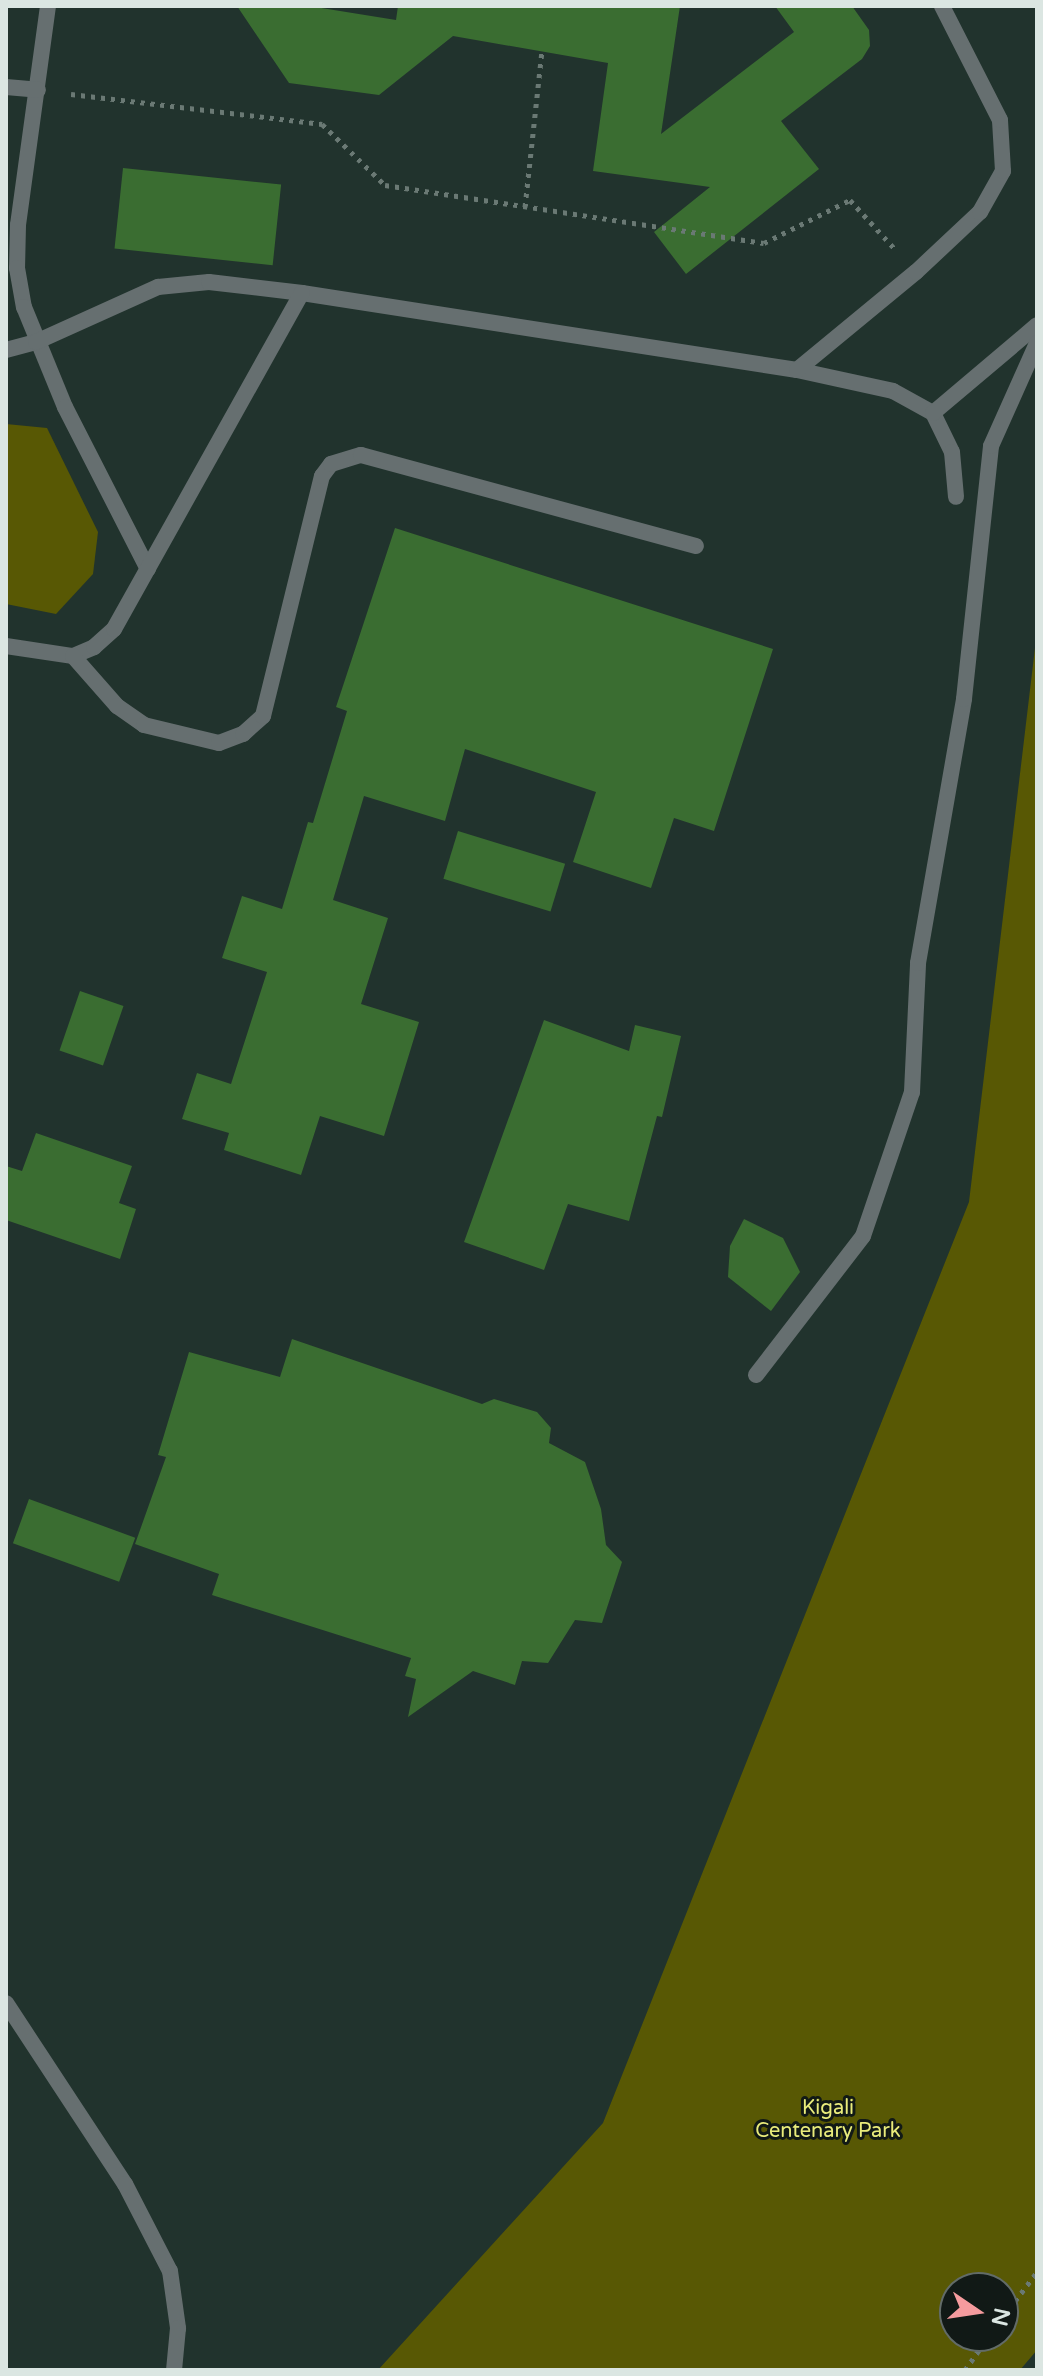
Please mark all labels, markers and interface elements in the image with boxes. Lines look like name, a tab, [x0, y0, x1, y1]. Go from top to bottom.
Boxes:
park label: Kigali Centenary Park	[755, 2097, 901, 2144]
north arrow	[939, 2272, 1019, 2352]
text: N	[986, 2305, 1015, 2328]

